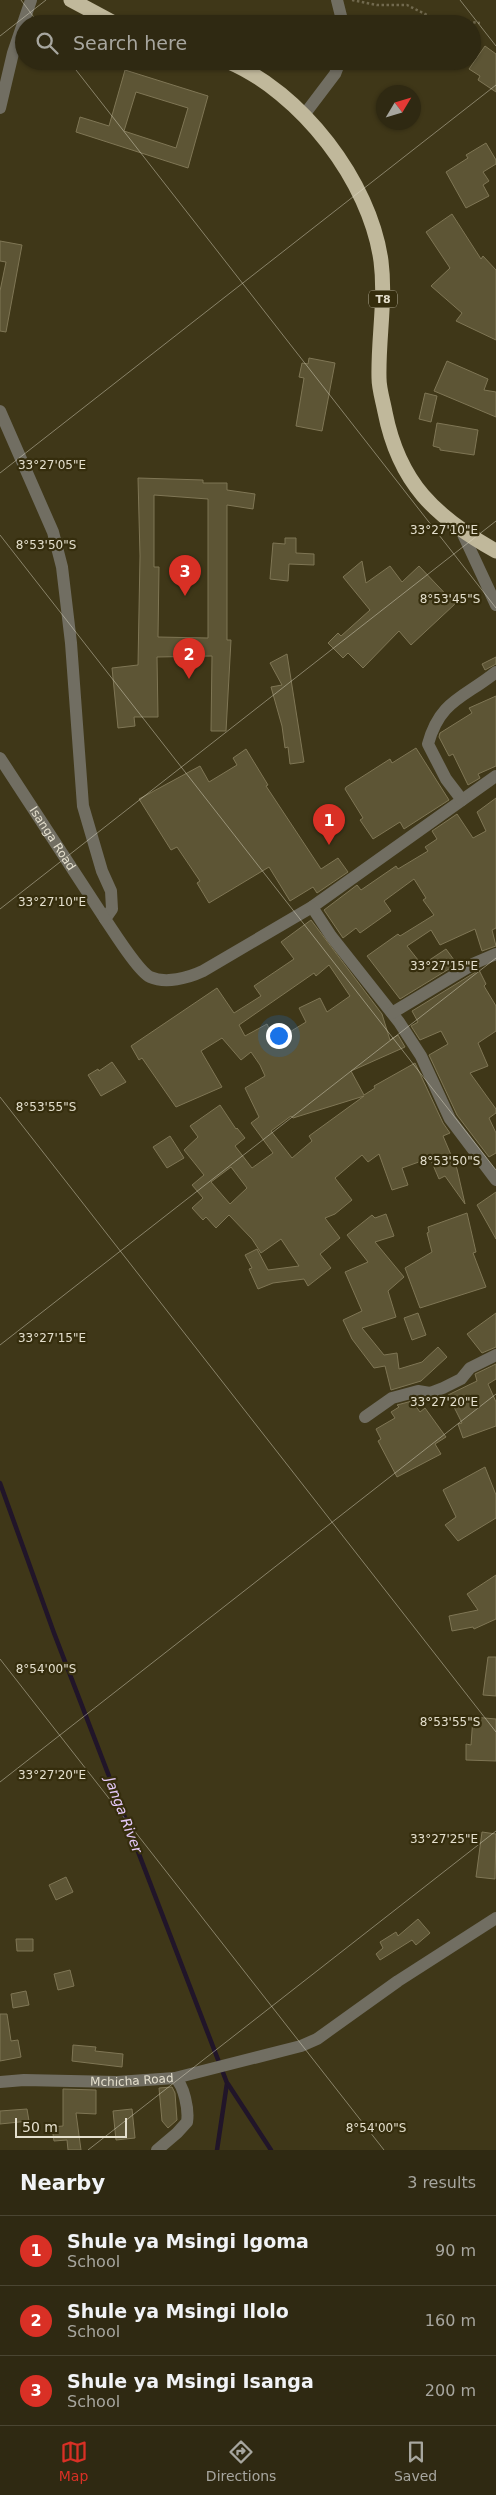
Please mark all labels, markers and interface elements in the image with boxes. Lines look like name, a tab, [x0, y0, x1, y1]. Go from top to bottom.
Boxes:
search box	[15, 15, 481, 70]
icon: search	[33, 29, 61, 57]
text: Search here	[73, 32, 187, 54]
north arrow	[376, 85, 421, 130]
road number: T8	[369, 290, 397, 308]
text: 33°27'05"E	[18, 458, 86, 472]
text: 33°27'10"E	[410, 523, 478, 537]
text: 8°53'50"S	[16, 538, 76, 552]
pin: 3	[169, 555, 201, 596]
text: 8°53'45"S	[420, 592, 480, 606]
pin: 2	[173, 638, 205, 679]
street label: Isanga Road	[26, 804, 78, 873]
pin: 1	[313, 804, 345, 845]
text: 33°27'10"E	[18, 895, 86, 909]
text: 33°27'15"E	[410, 959, 478, 973]
your location	[266, 1023, 292, 1049]
text: 8°53'55"S	[16, 1100, 76, 1114]
text: 8°53'50"S	[420, 1154, 480, 1168]
text: 33°27'15"E	[18, 1331, 86, 1345]
text: 33°27'20"E	[410, 1395, 478, 1409]
text: 8°54'00"S	[16, 1662, 76, 1676]
text: 8°53'55"S	[420, 1715, 480, 1729]
text: 33°27'20"E	[18, 1768, 86, 1782]
water label: Janga River	[101, 1772, 146, 1856]
text: 33°27'25"E	[410, 1832, 478, 1846]
street label: Mchicha Road	[90, 2071, 174, 2089]
scale bar	[15, 2115, 128, 2138]
text: 50 m	[22, 2119, 58, 2135]
text: 8°54'00"S	[346, 2121, 406, 2135]
text: Nearby	[20, 2171, 105, 2195]
text: 3 results	[407, 2173, 476, 2192]
text: Shule ya Msingi Igoma	[67, 2230, 309, 2252]
text: 1	[30, 2241, 42, 2260]
text: 90 m	[435, 2241, 476, 2260]
text: School	[67, 2252, 120, 2271]
text: Shule ya Msingi Ilolo	[67, 2300, 289, 2322]
text: 2	[30, 2311, 42, 2330]
text: 160 m	[425, 2311, 476, 2330]
text: School	[67, 2322, 120, 2341]
text: Shule ya Msingi Isanga	[67, 2370, 314, 2392]
text: 3	[30, 2381, 42, 2400]
text: 200 m	[425, 2381, 476, 2400]
text: School	[67, 2392, 120, 2411]
tab: Map	[59, 2438, 88, 2484]
tab: Directions	[206, 2438, 276, 2484]
tab: Saved	[394, 2438, 437, 2484]

